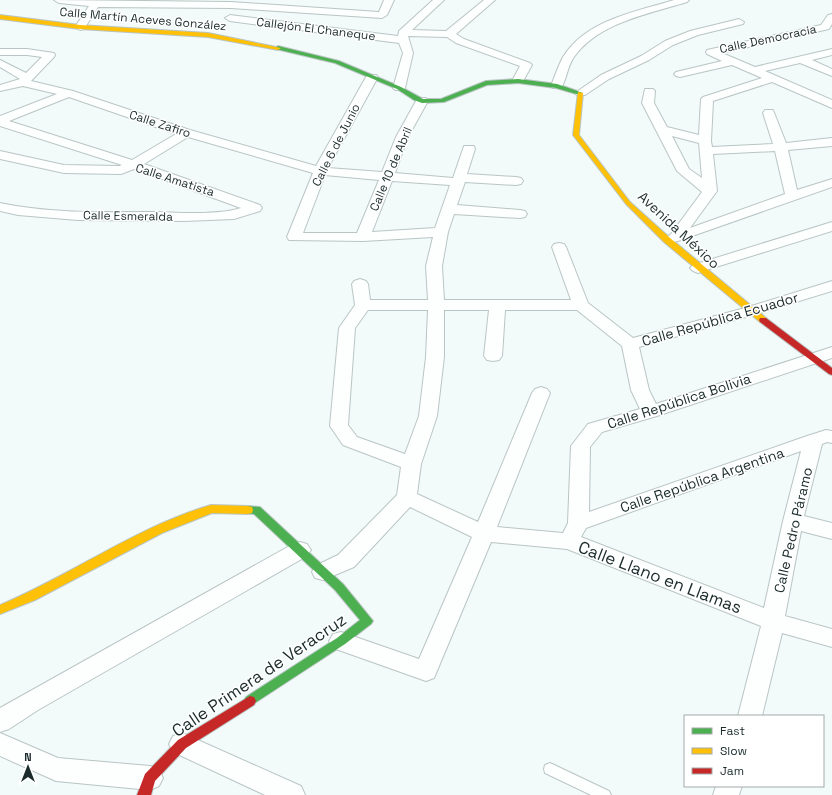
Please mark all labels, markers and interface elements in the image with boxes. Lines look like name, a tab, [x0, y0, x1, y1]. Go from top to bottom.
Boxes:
street label: Calle Martín Aceves González	[59, 4, 227, 34]
street label: Callejón El Chaneque	[256, 14, 376, 44]
street label: Calle Democracia	[718, 21, 818, 57]
street label: Calle 6 de Junio	[308, 101, 364, 189]
street label: Calle Zafiro	[127, 107, 193, 141]
street label: Calle 10 de Abril	[366, 124, 416, 214]
street label: Calle Amatista	[134, 160, 217, 200]
street label: Avenida México	[634, 187, 724, 273]
street label: Calle Esmeralda	[83, 207, 173, 225]
street label: Calle República Ecuador	[640, 288, 800, 350]
street label: Calle República Bolivia	[605, 369, 753, 433]
street label: Calle República Argentina	[618, 443, 786, 517]
street label: Calle Pedro Páramo	[770, 465, 816, 595]
street label: Calle Llano en Llamas	[575, 536, 745, 618]
street label: Calle Primera de Veracruz	[168, 608, 350, 742]
legend	[684, 715, 824, 787]
text: Fast	[720, 723, 745, 739]
text: Slow	[720, 743, 747, 759]
north arrow	[8, 747, 48, 787]
text: N	[24, 750, 32, 764]
text: Jam	[720, 763, 744, 779]

